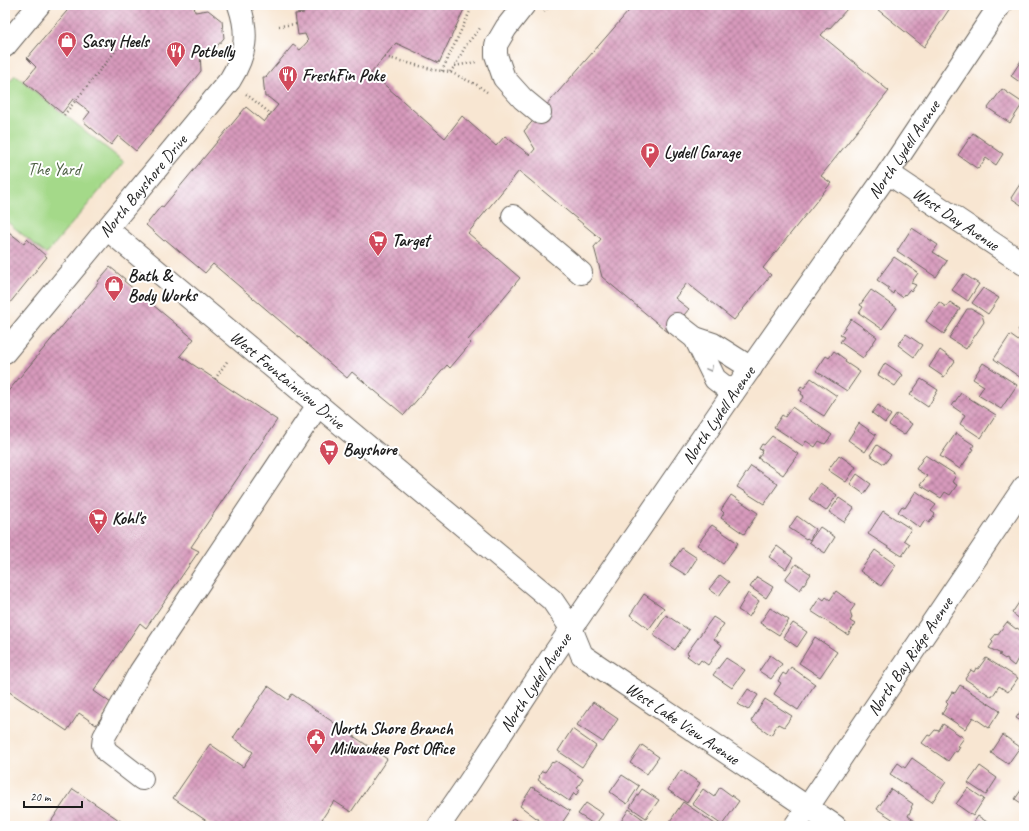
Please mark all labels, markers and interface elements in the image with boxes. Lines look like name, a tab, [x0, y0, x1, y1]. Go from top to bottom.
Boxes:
shop icon: Sassy Heels	[56, 30, 78, 58]
place label: Sassy Heels	[81, 31, 151, 52]
restaurant icon: Potbelly	[165, 40, 187, 68]
place label: Potbelly	[190, 41, 236, 62]
restaurant icon: FreshFin Poke	[277, 64, 299, 92]
place label: FreshFin Poke	[302, 65, 387, 86]
street label: North Lydell Avenue	[863, 95, 945, 203]
street label: North Bayshore Drive	[95, 129, 193, 241]
parking icon: Lydell Garage	[639, 141, 661, 169]
place label: Lydell Garage	[664, 142, 742, 163]
park label: The Yard	[28, 159, 83, 180]
street label: West Day Avenue	[909, 183, 1004, 256]
supermarket icon: Target	[367, 229, 389, 257]
place label: Target	[392, 230, 432, 251]
place label: Bath & Body Works	[128, 265, 199, 306]
shop icon: Bath & Body Works	[103, 274, 125, 302]
street label: West Fountainview Drive	[226, 326, 350, 435]
street label: North Lydell Avenue	[677, 361, 761, 468]
one-way arrow	[705, 365, 712, 372]
supermarket icon: Bayshore	[318, 438, 340, 466]
place label: Bayshore	[343, 439, 398, 460]
supermarket icon: Kohl's	[87, 507, 109, 535]
place label: Kohl's	[112, 508, 147, 529]
street label: North Bay Ridge Avenue	[863, 592, 958, 720]
street label: North Lydell Avenue	[495, 628, 577, 736]
street label: West Lake View Avenue	[622, 678, 745, 770]
place label: North Shore Branch Milwaukee Post Office	[330, 718, 456, 759]
public building icon: North Shore Branch Milwaukee Post Office	[305, 727, 327, 755]
scale bar	[24, 783, 82, 809]
text: 20 m	[30, 789, 52, 805]

